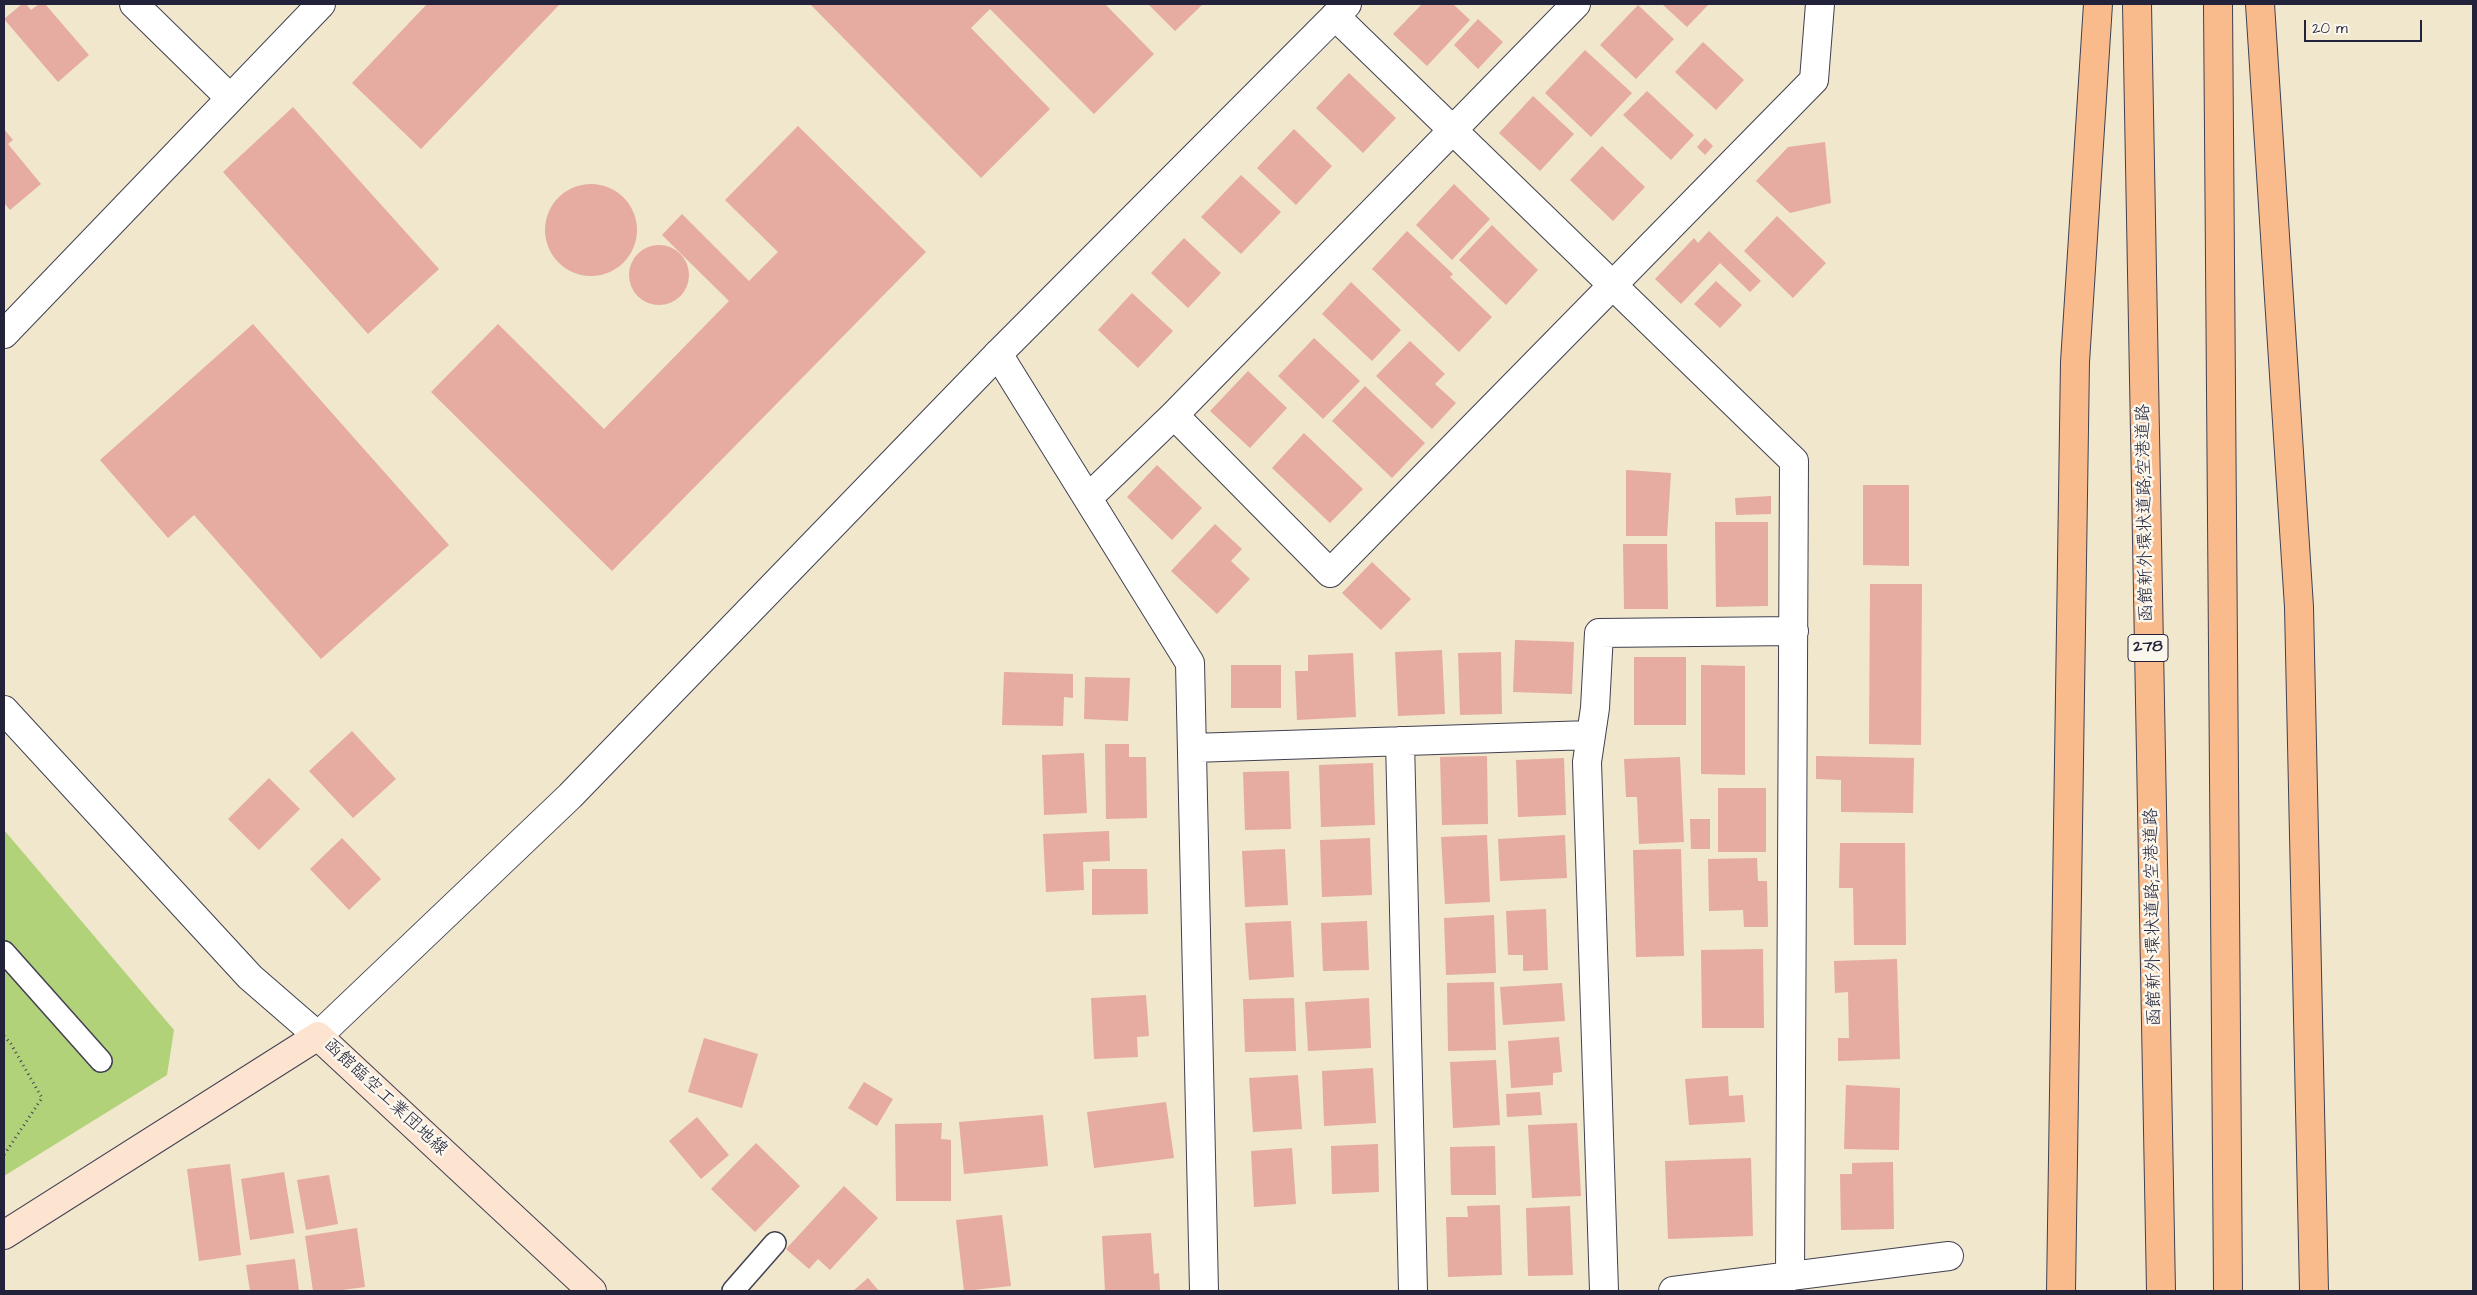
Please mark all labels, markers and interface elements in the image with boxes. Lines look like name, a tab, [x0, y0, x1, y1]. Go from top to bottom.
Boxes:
scale bar	[2307, 10, 2424, 42]
text: 20 m	[2312, 18, 2348, 39]
street label: 函館新外環状道路;空港道路	[2133, 404, 2159, 622]
road number: 278	[2128, 634, 2168, 661]
street label: 函館新外環状道路;空港道路	[2141, 808, 2167, 1026]
street label: 函館臨空工業団地線	[318, 1035, 452, 1161]

